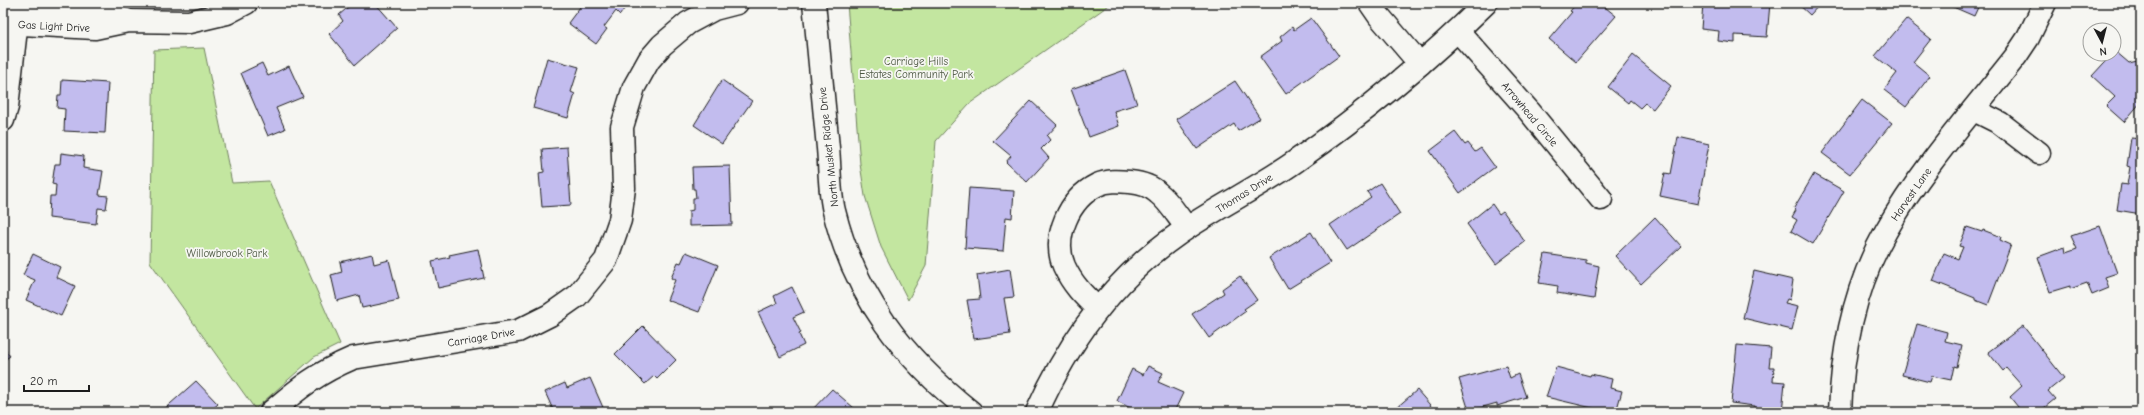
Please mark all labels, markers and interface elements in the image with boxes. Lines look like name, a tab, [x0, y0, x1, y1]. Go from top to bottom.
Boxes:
street label: Gas Light Drive	[18, 18, 91, 35]
north arrow	[2082, 22, 2122, 62]
text: N	[2099, 45, 2108, 58]
park label: Carriage Hills Estates Community Park	[859, 55, 974, 81]
street label: Arrowhead Circle	[1499, 79, 1561, 150]
street label: North Musket Ridge Drive	[816, 86, 841, 208]
street label: Harvest Lane	[1888, 165, 1935, 223]
street label: Thomas Drive	[1214, 171, 1275, 216]
park label: Willowbrook Park	[187, 247, 268, 260]
street label: Carriage Drive	[446, 325, 516, 350]
scale bar	[24, 367, 89, 393]
text: 20 m	[30, 374, 58, 388]

